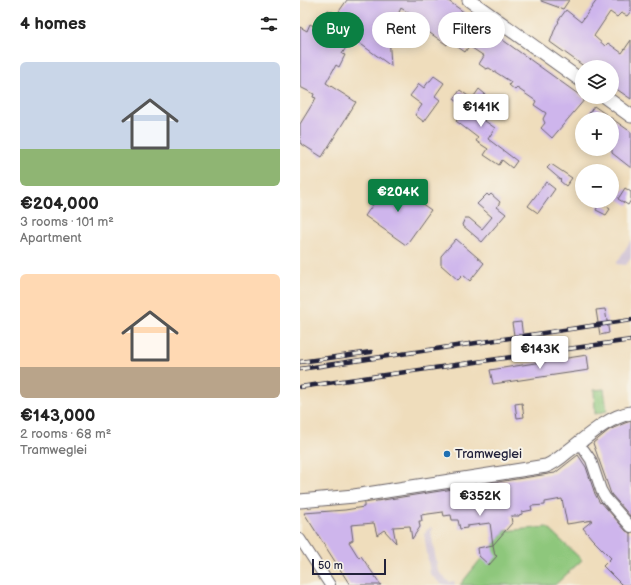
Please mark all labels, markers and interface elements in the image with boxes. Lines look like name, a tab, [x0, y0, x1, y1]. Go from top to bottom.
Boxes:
chip: Buy	[312, 12, 364, 48]
chip: Rent	[372, 12, 430, 48]
chip: Filters	[438, 12, 505, 48]
icon: filters	[258, 13, 280, 35]
text: 4 homes	[20, 14, 86, 34]
map controls	[575, 60, 619, 208]
button: layers	[575, 60, 619, 104]
icon: home	[114, 88, 186, 160]
pin: €141K	[453, 94, 509, 128]
text: €141K	[463, 99, 500, 115]
button: +	[575, 112, 619, 156]
button: −	[575, 164, 619, 208]
pin: €204K	[370, 179, 426, 213]
text: €204K	[377, 184, 419, 200]
text: €204,000	[20, 194, 99, 214]
text: 3 rooms · 101 m²	[20, 214, 114, 230]
text: Apartment	[20, 230, 81, 246]
icon: home	[114, 300, 186, 372]
pin: €143K	[512, 336, 568, 370]
text: €143K	[520, 341, 560, 357]
text: €143,000	[20, 406, 95, 426]
text: 2 rooms · 68 m²	[20, 426, 111, 442]
text: Tramweglei	[20, 442, 87, 458]
place label: Tramweglei	[455, 446, 522, 462]
marker: Tramweglei	[442, 449, 452, 459]
pin: €352K	[452, 483, 508, 517]
text: €352K	[459, 488, 501, 504]
scale bar	[312, 557, 386, 576]
text: 50 m	[318, 559, 343, 572]

